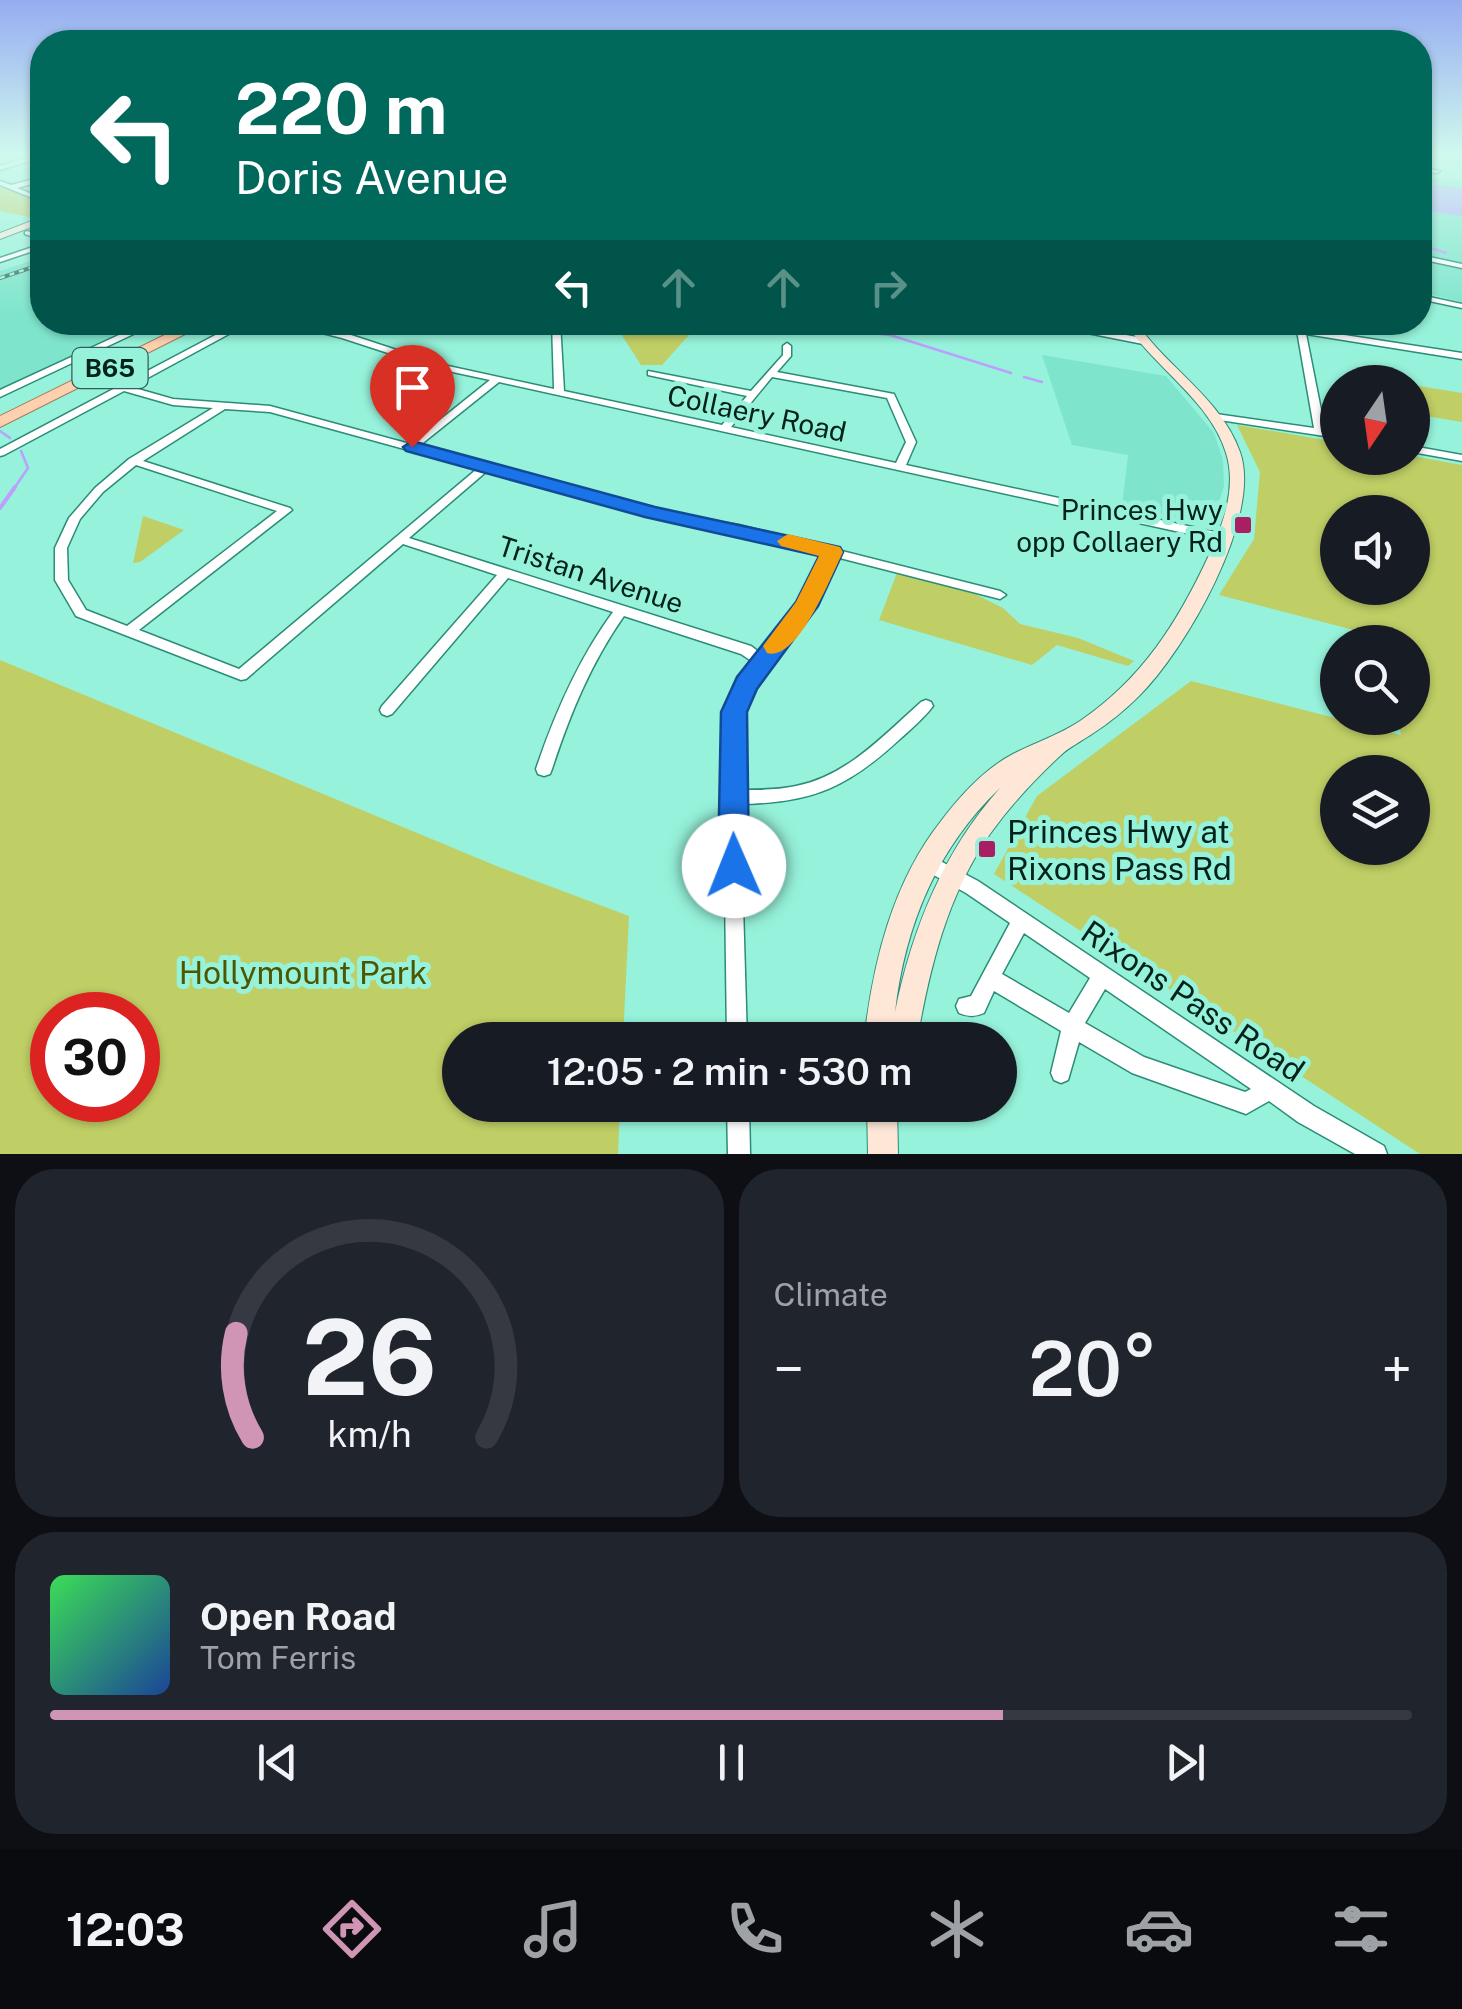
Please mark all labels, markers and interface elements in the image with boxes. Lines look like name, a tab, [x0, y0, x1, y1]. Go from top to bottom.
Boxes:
text: 220 m	[235, 67, 448, 150]
icon: left	[70, 70, 200, 200]
text: Doris Avenue	[235, 151, 509, 204]
icon: left	[546, 260, 601, 315]
icon: ahead	[651, 260, 706, 315]
icon: ahead	[756, 260, 811, 315]
icon: right	[861, 260, 916, 315]
pin	[370, 345, 455, 448]
road number: B65	[72, 348, 148, 388]
icon: arrive	[385, 360, 440, 415]
north arrow	[1320, 365, 1430, 475]
map controls	[1320, 365, 1430, 865]
street label: Collaery Road	[664, 378, 850, 448]
place label: Princes Hwy opp Collaery Rd	[1016, 493, 1223, 558]
button: sound	[1320, 495, 1430, 605]
marker: Princes Hwy opp Collaery Rd	[1232, 514, 1254, 536]
street label: Tristan Avenue	[494, 529, 688, 619]
button: search	[1320, 625, 1430, 735]
button: layers	[1320, 755, 1430, 865]
place label: Princes Hwy at Rixons Pass Rd	[1007, 813, 1232, 887]
position arrow	[682, 814, 786, 918]
marker: Princes Hwy at Rixons Pass Rd	[976, 838, 998, 860]
street label: Rixons Pass Road	[1075, 913, 1311, 1089]
park label: Hollymount Park	[179, 954, 427, 991]
speed limit sign: 30	[30, 992, 160, 1122]
text: 12:05 · 2 min · 530 m	[547, 1049, 912, 1094]
text: Climate	[774, 1276, 888, 1313]
text: 26	[302, 1296, 437, 1418]
text: 20°	[1028, 1325, 1157, 1413]
text: −	[774, 1337, 804, 1401]
text: +	[1381, 1337, 1412, 1401]
text: km/h	[327, 1413, 411, 1455]
text: Open Road	[200, 1594, 397, 1639]
text: Tom Ferris	[200, 1639, 356, 1676]
icon: previous	[250, 1735, 305, 1790]
icon: pause	[704, 1735, 759, 1790]
icon: next	[1158, 1735, 1213, 1790]
icon: directions	[317, 1894, 387, 1964]
icon: music	[518, 1894, 588, 1964]
icon: phone	[720, 1894, 790, 1964]
icon: climate	[922, 1894, 992, 1964]
icon: car	[1124, 1894, 1194, 1964]
icon: filters	[1326, 1894, 1396, 1964]
text: 12:03	[66, 1903, 185, 1956]

